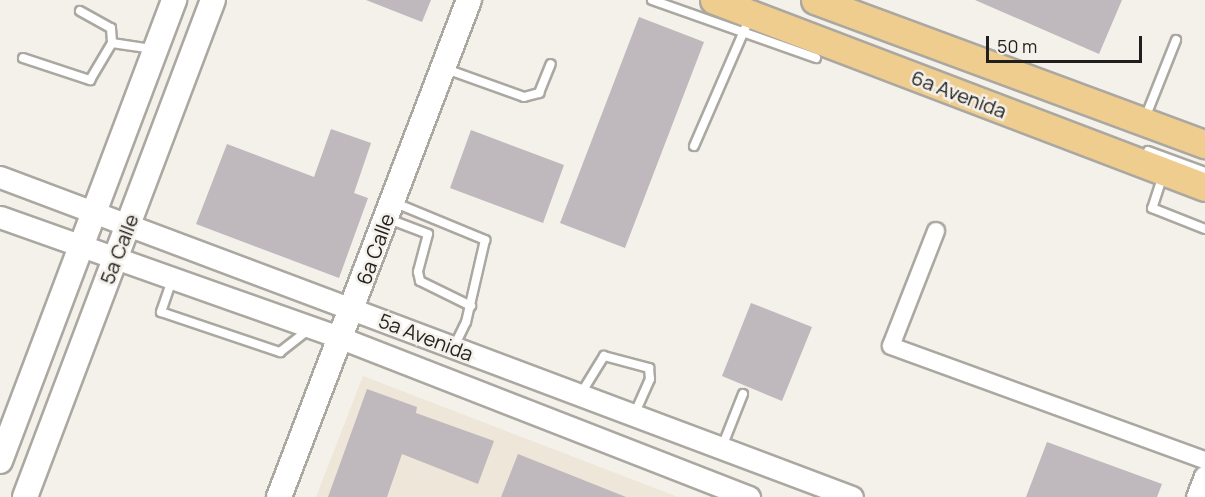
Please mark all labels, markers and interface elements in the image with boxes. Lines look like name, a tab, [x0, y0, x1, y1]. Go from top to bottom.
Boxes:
scale bar	[989, 24, 1145, 62]
text: 50 m	[997, 34, 1037, 58]
street label: 6a Avenida	[908, 65, 1010, 123]
street label: 6a Calle	[351, 210, 399, 288]
street label: 5a Calle	[95, 211, 143, 287]
street label: 5a Avenida	[375, 308, 477, 366]

